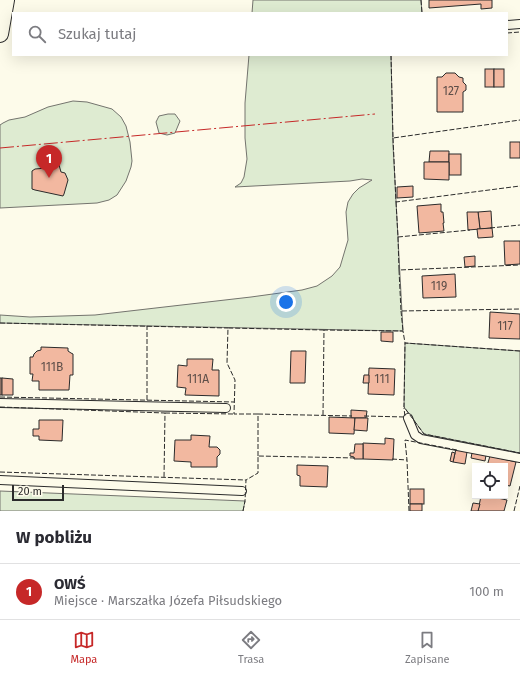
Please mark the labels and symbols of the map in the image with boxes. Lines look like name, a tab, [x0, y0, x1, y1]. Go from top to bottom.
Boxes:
house number: 127	[443, 84, 459, 98]
pin: 1	[36, 145, 62, 178]
house number: 119	[431, 279, 447, 293]
your location	[276, 292, 296, 312]
house number: 117	[497, 319, 513, 333]
house number: 111B	[41, 360, 63, 374]
house number: 111A	[187, 372, 209, 386]
house number: 111	[374, 372, 390, 386]
scale bar	[12, 483, 64, 502]

